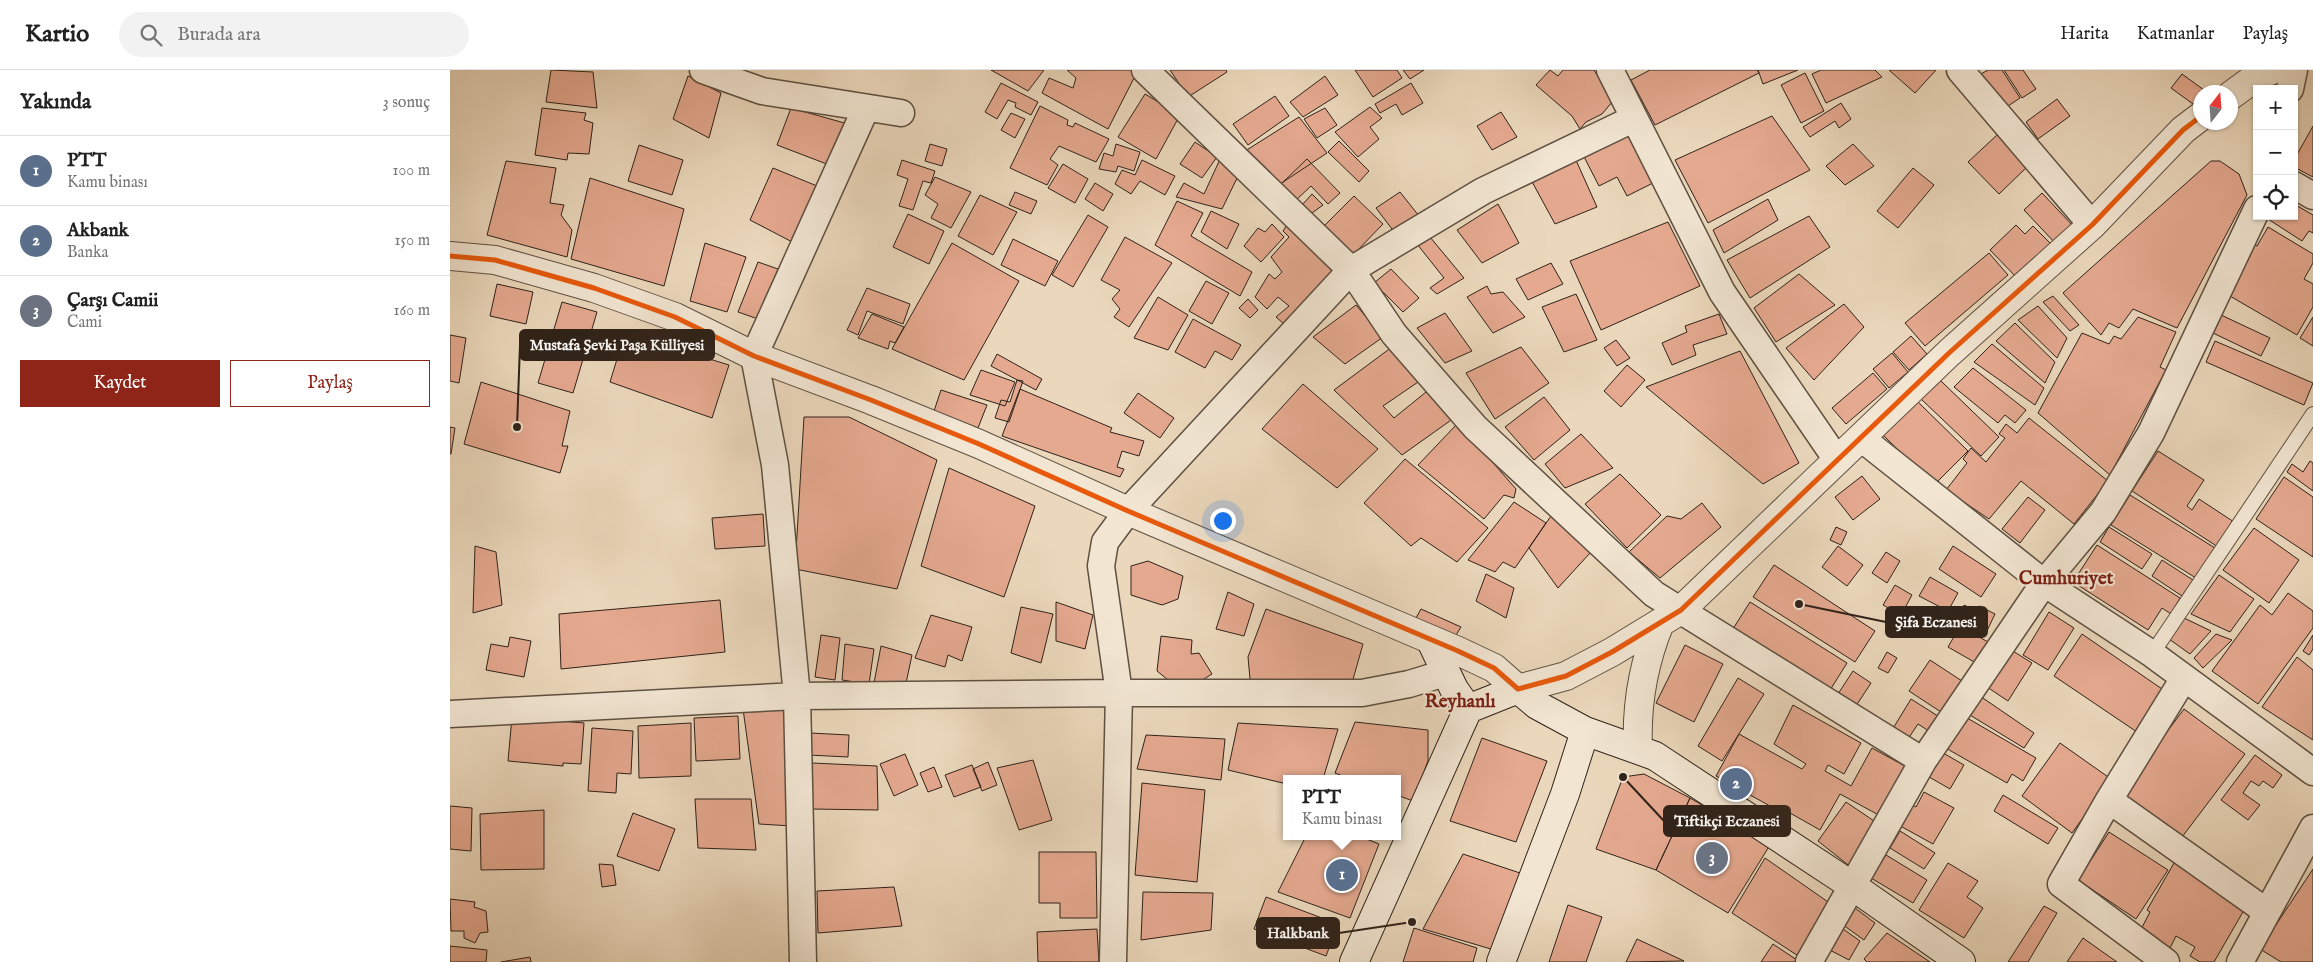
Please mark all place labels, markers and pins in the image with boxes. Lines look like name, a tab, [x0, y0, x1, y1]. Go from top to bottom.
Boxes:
callout: Mustafa Şevki Paşa Külliyesi	[520, 330, 714, 360]
callout: Şifa Eczanesi	[1886, 607, 1987, 637]
pin: 2	[1720, 765, 1752, 803]
callout: Tiftikçi Eczanesi	[1664, 806, 1790, 836]
pin: 3	[1696, 839, 1728, 877]
pin: 1	[1326, 856, 1358, 894]
callout: Halkbank	[1257, 918, 1339, 948]

